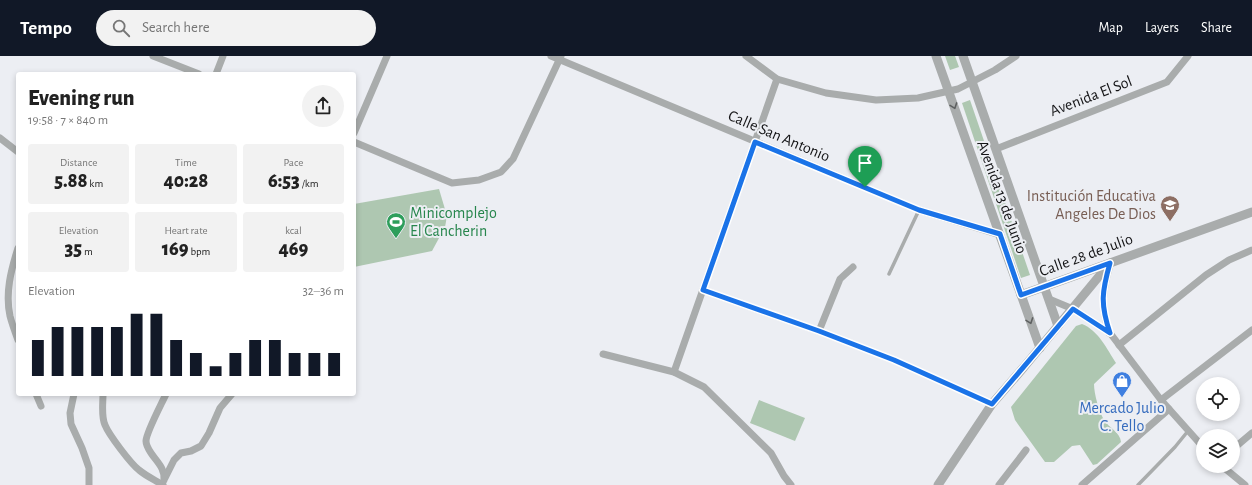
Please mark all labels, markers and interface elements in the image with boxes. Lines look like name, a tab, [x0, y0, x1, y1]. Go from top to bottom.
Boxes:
search box	[96, 10, 376, 46]
icon: search	[110, 17, 132, 39]
text: Tempo	[20, 19, 72, 38]
text: Search here	[142, 20, 210, 35]
text: Map	[1098, 21, 1123, 35]
text: Layers	[1145, 21, 1179, 35]
text: Share	[1201, 21, 1232, 35]
street label: Avenida El Sol	[1048, 73, 1134, 119]
button: share	[302, 85, 344, 127]
text: Evening run	[28, 87, 135, 109]
one-way arrow	[949, 102, 957, 109]
street label: Calle San Antonio	[726, 107, 832, 165]
text: 19:58 · 7 × 840 m	[28, 114, 108, 127]
street label: Avenida 13 de Junio	[974, 138, 1030, 256]
pin	[848, 146, 882, 187]
icon: arrive	[854, 152, 876, 174]
text: Distance	[60, 157, 97, 168]
text: Time	[175, 157, 197, 168]
text: Pace	[283, 157, 303, 168]
text: 5.88	[54, 171, 88, 191]
text: 40:28	[164, 171, 208, 191]
text: 6:53	[268, 171, 300, 191]
text: km	[88, 178, 103, 189]
text: /km	[300, 178, 319, 189]
place label: Institución Educativa Angeles De Dios	[1027, 188, 1156, 222]
school or university icon: Institución Educativa Angeles De Dios	[1159, 194, 1181, 222]
place label: Minicomplejo El Cancherin	[410, 205, 497, 239]
sports icon: Minicomplejo El Cancherin	[385, 211, 407, 239]
text: Elevation	[59, 225, 99, 236]
text: Heart rate	[164, 225, 208, 236]
text: kcal	[285, 225, 302, 236]
street label: Calle 28 de Julio	[1037, 231, 1135, 279]
text: 35	[65, 239, 82, 259]
text: 169	[162, 239, 189, 259]
text: 469	[278, 239, 308, 259]
text: m	[82, 246, 93, 257]
text: bpm	[189, 246, 210, 257]
text: Elevation	[28, 285, 75, 298]
text: 32–36 m	[303, 285, 344, 298]
one-way arrow	[1026, 317, 1034, 324]
shop icon: Mercado Julio C. Tello	[1111, 370, 1133, 398]
map controls	[1196, 377, 1240, 473]
button: locate	[1196, 377, 1240, 421]
place label: Mercado Julio C. Tello	[1079, 400, 1165, 434]
button: layers	[1196, 429, 1240, 473]

